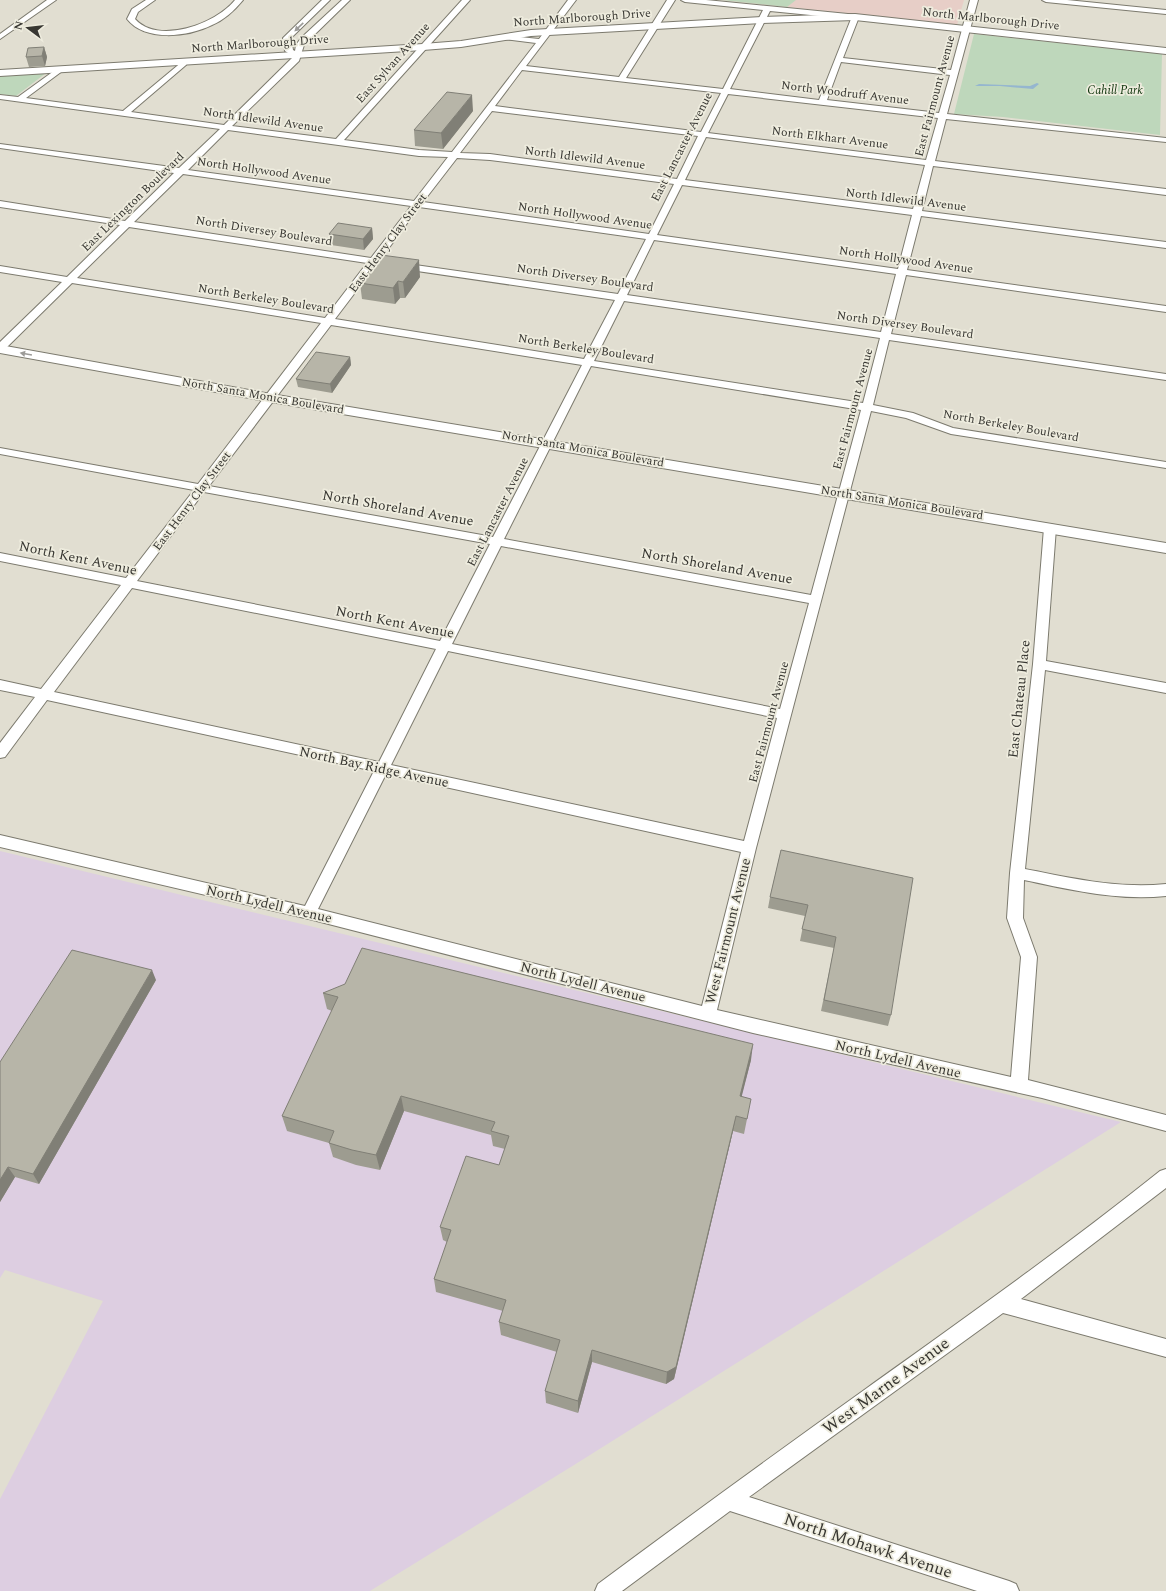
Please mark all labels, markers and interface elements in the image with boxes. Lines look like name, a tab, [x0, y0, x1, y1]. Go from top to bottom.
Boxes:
street label: North Marlborough Drive	[921, 2, 1061, 36]
street label: North Marlborough Drive	[513, 4, 652, 32]
north arrow	[8, 8, 48, 48]
street label: East Sylvan Avenue	[351, 18, 435, 108]
text: N	[9, 19, 28, 32]
one-way arrow	[293, 22, 304, 31]
street label: North Marlborough Drive	[191, 30, 330, 58]
street label: East Fairmount Avenue	[910, 33, 960, 159]
street label: North Woodruff Avenue	[780, 76, 910, 110]
park label: Cahill Park	[1087, 81, 1143, 100]
street label: East Lancaster Avenue	[646, 89, 718, 205]
street label: North Idlewild Avenue	[202, 102, 325, 138]
street label: North Elkhart Avenue	[771, 121, 890, 155]
street label: North Idlewild Avenue	[524, 141, 647, 175]
street label: East Lexington Boulevard	[77, 147, 189, 256]
street label: North Hollywood Avenue	[196, 152, 333, 190]
street label: North Idlewild Avenue	[845, 183, 968, 217]
street label: East Henry Clay Street	[344, 189, 432, 297]
street label: North Hollywood Avenue	[517, 197, 654, 235]
street label: North Diversey Boulevard	[194, 211, 334, 251]
street label: North Hollywood Avenue	[838, 241, 975, 279]
street label: North Diversey Boulevard	[515, 259, 655, 297]
street label: North Berkeley Boulevard	[197, 279, 336, 319]
street label: North Diversey Boulevard	[835, 306, 975, 344]
street label: North Berkeley Boulevard	[517, 329, 656, 369]
street label: East Fairmount Avenue	[828, 346, 878, 472]
one-way arrow	[20, 351, 32, 357]
street label: North Santa Monica Boulevard	[180, 372, 346, 420]
street label: North Berkeley Boulevard	[942, 405, 1081, 447]
street label: North Santa Monica Boulevard	[500, 425, 666, 473]
street label: East Henry Clay Street	[148, 447, 236, 555]
street label: East Lancaster Avenue	[462, 454, 534, 570]
street label: North Santa Monica Boulevard	[819, 481, 985, 525]
street label: North Shoreland Avenue	[321, 484, 475, 532]
street label: North Kent Avenue	[17, 535, 139, 581]
street label: North Shoreland Avenue	[640, 542, 794, 590]
street label: North Kent Avenue	[334, 600, 456, 644]
street label: East Chateau Place	[1002, 639, 1036, 759]
street label: East Fairmount Avenue	[744, 659, 794, 785]
street label: North Bay Ridge Avenue	[297, 741, 451, 793]
street label: West Fairmount Avenue	[700, 855, 756, 1006]
street label: North Lydell Avenue	[204, 879, 334, 929]
street label: North Lydell Avenue	[518, 956, 648, 1008]
street label: North Lydell Avenue	[833, 1034, 963, 1084]
street label: West Marne Avenue	[817, 1331, 955, 1441]
street label: North Mohawk Avenue	[780, 1506, 956, 1586]

